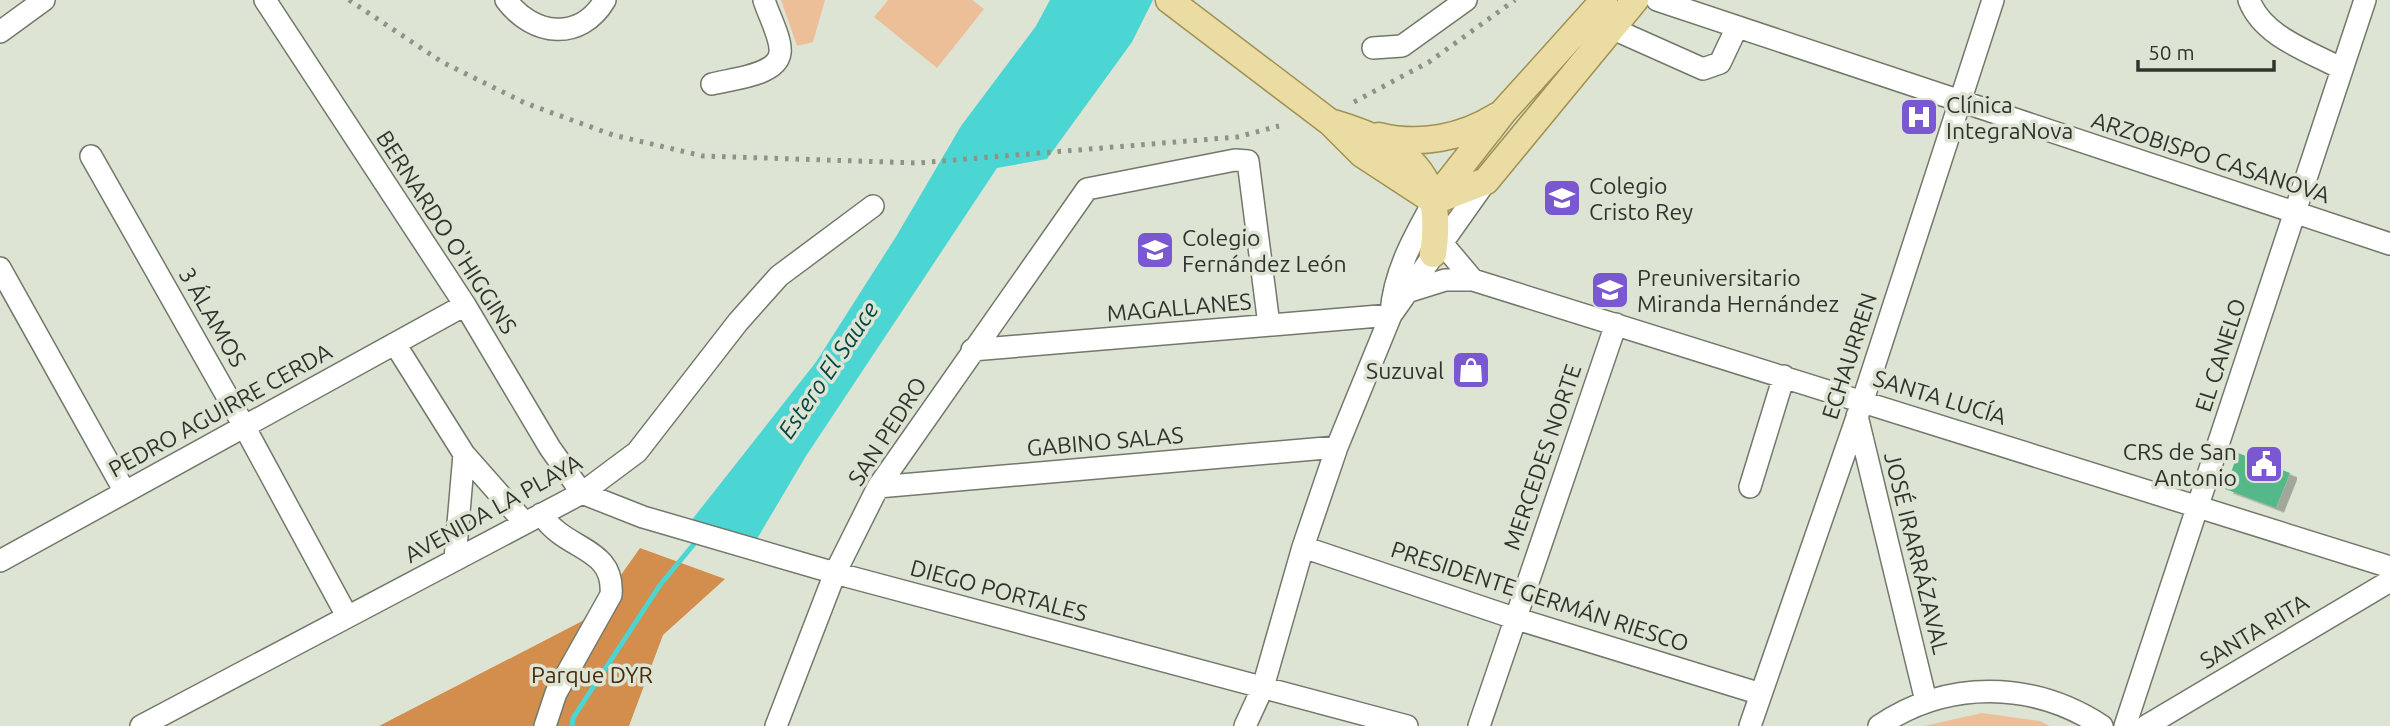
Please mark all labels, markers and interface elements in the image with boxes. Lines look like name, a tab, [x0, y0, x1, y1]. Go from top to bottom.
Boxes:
scale bar	[2138, 28, 2274, 72]
text: 50 m	[2148, 40, 2195, 64]
place label: Clínica IntegraNova	[1946, 92, 2073, 143]
hospital icon: Clínica IntegraNova	[1898, 96, 1940, 138]
street label: ARZOBISPO CASANOVA	[2089, 107, 2333, 207]
street label: BERNARDO O'HIGGINS	[372, 126, 522, 338]
place label: Colegio Cristo Rey	[1589, 173, 1693, 224]
school or university icon: Colegio Cristo Rey	[1541, 177, 1583, 219]
place label: Colegio Fernández León	[1182, 225, 1347, 276]
school or university icon: Colegio Fernández León	[1134, 229, 1176, 271]
street label: 3 ÁLAMOS	[175, 262, 252, 371]
place label: Preuniversitario Miranda Hernández	[1637, 265, 1839, 316]
school or university icon: Preuniversitario Miranda Hernández	[1589, 269, 1631, 311]
street label: MAGALLANES	[1106, 288, 1252, 326]
street label: ECHAURREN	[1817, 290, 1881, 422]
street label: EL CANELO	[2190, 295, 2250, 415]
water label: Estero El Sauce	[772, 297, 884, 443]
street label: PEDRO AGUIRRE CERDA	[104, 338, 336, 482]
shop icon: Suzuval	[1450, 349, 1492, 391]
place label: Suzuval	[1366, 358, 1444, 383]
street label: MERCEDES NORTE	[1498, 361, 1586, 553]
street label: SANTA LUCÍA	[1871, 364, 2010, 429]
street label: SAN PEDRO	[843, 372, 931, 490]
street label: GABINO SALAS	[1026, 422, 1184, 460]
place label: CRS de San Antonio	[2123, 439, 2237, 490]
public building icon: CRS de San Antonio	[2243, 443, 2285, 485]
street label: AVENIDA LA PLAYA	[400, 449, 586, 567]
street label: JOSÉ IRARRÁZAVAL	[1880, 449, 1955, 657]
street label: PRESIDENTE GERMÁN RIESCO	[1388, 535, 1692, 656]
street label: DIEGO PORTALES	[908, 554, 1090, 626]
street label: SANTA RITA	[2195, 589, 2313, 673]
park label: Parque DYR	[531, 662, 653, 687]

